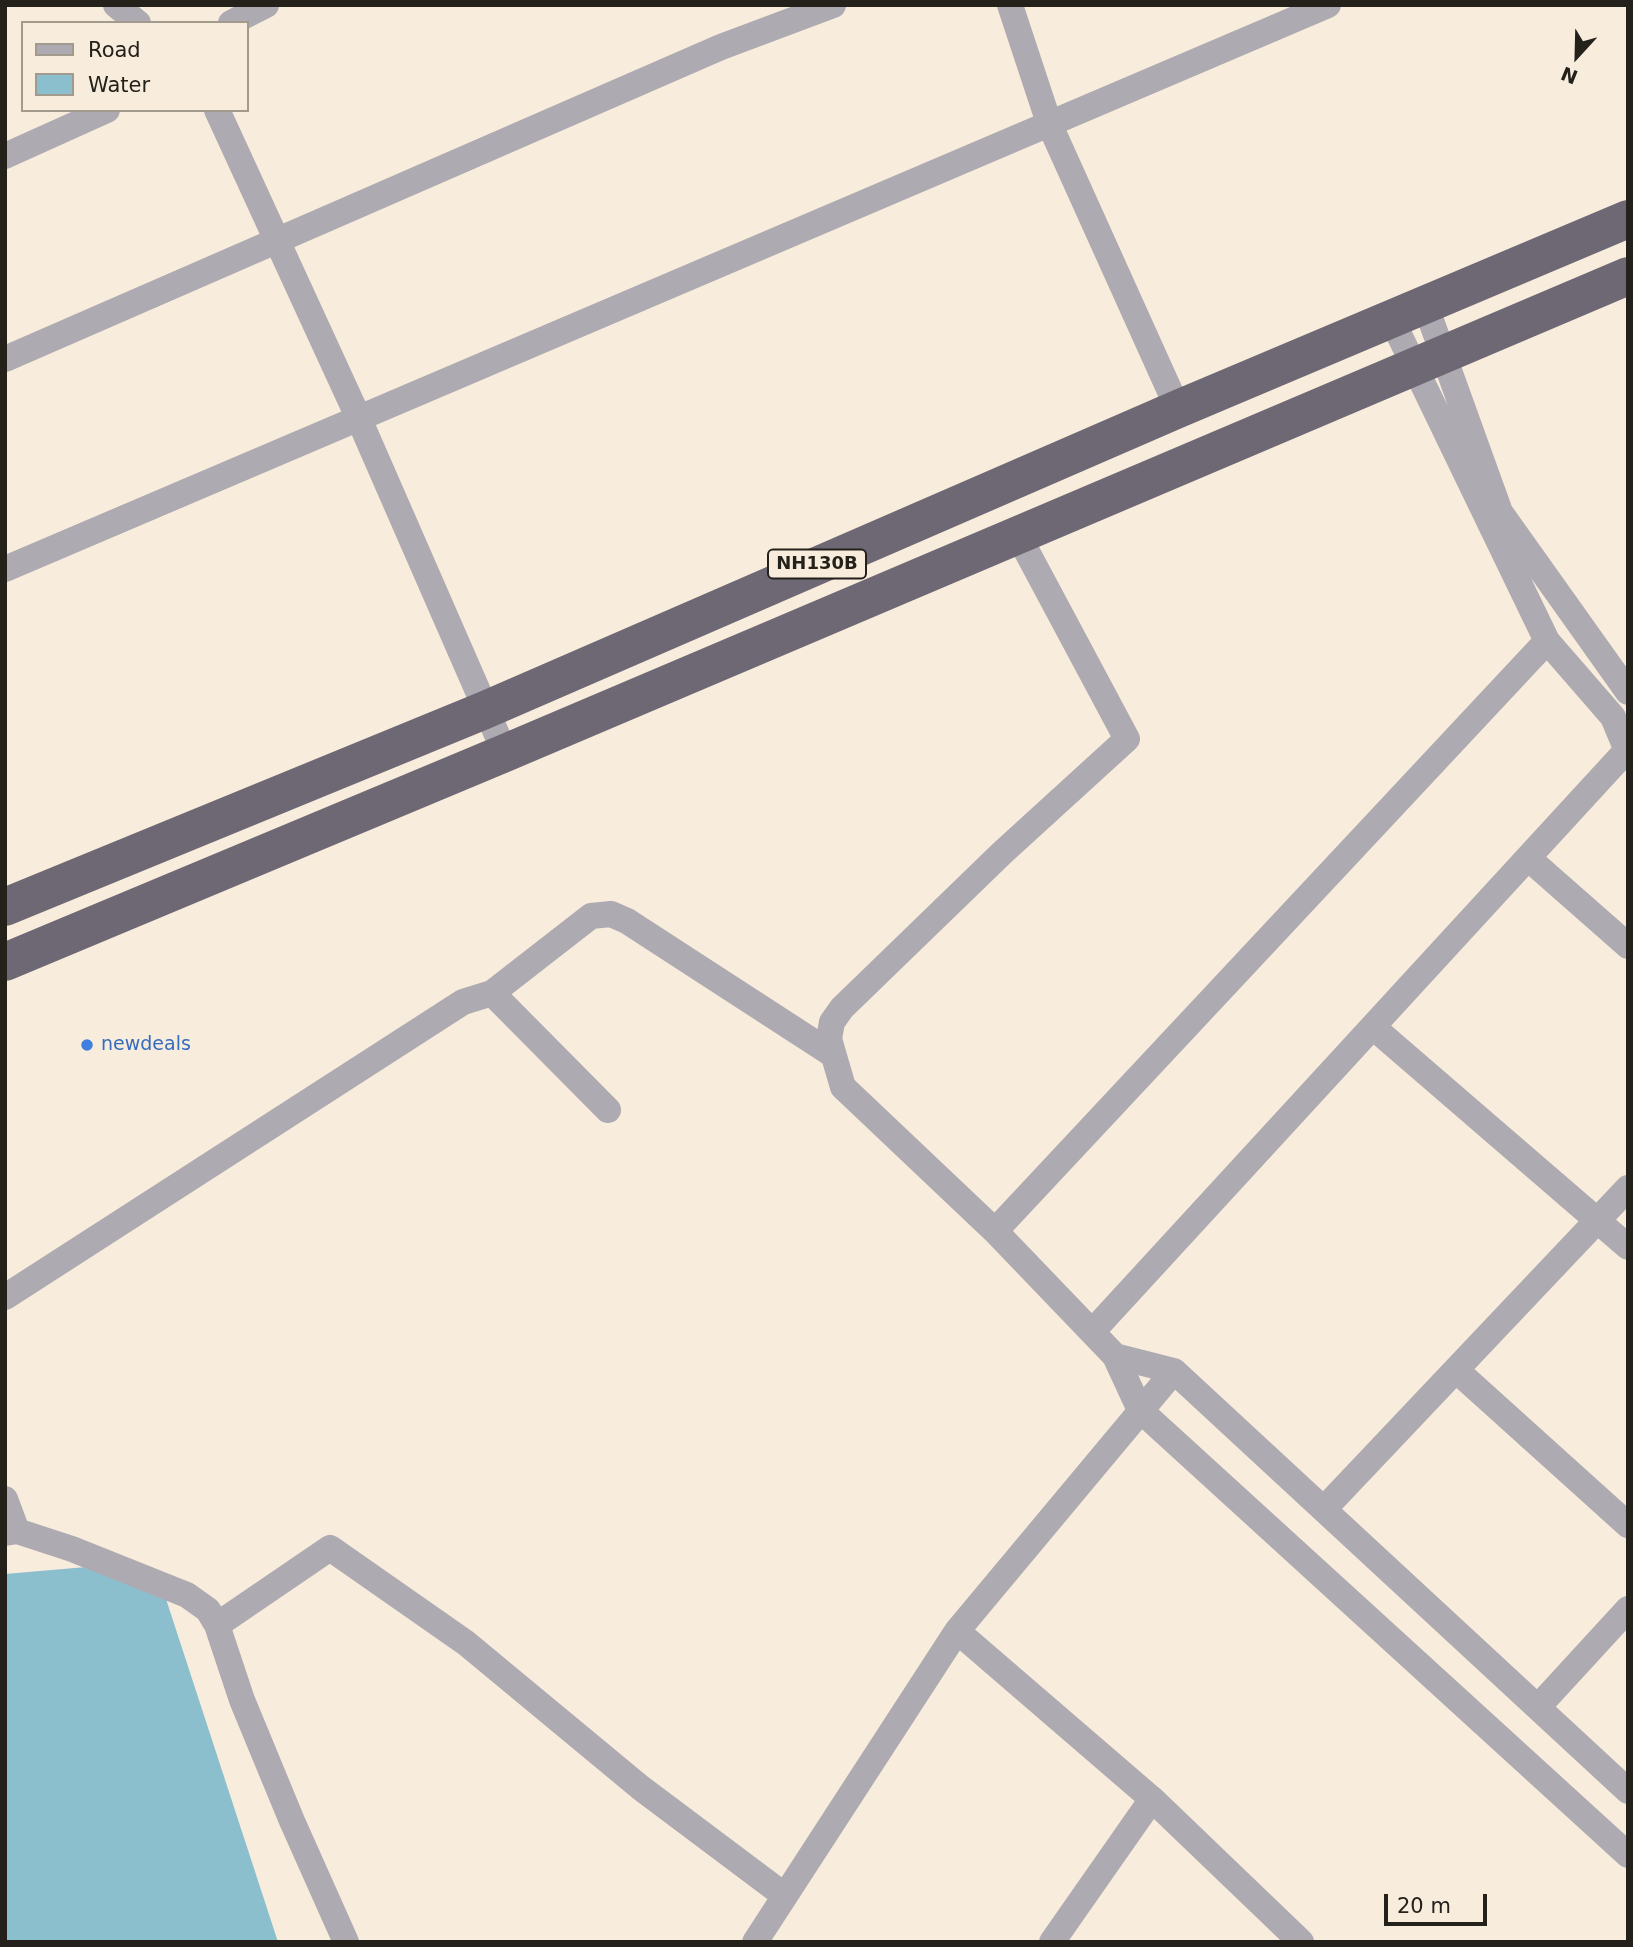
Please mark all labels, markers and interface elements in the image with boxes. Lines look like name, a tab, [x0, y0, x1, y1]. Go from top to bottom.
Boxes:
legend	[21, 21, 248, 112]
north arrow	[1542, 21, 1612, 91]
text: Road	[88, 38, 141, 62]
text: N	[1558, 62, 1581, 89]
text: Water	[88, 73, 150, 97]
road number: NH130B	[768, 550, 866, 578]
place label: newdeals	[101, 1034, 191, 1056]
marker: newdeals	[79, 1037, 95, 1053]
scale bar	[1388, 1881, 1491, 1925]
text: 20 m	[1397, 1894, 1451, 1918]

